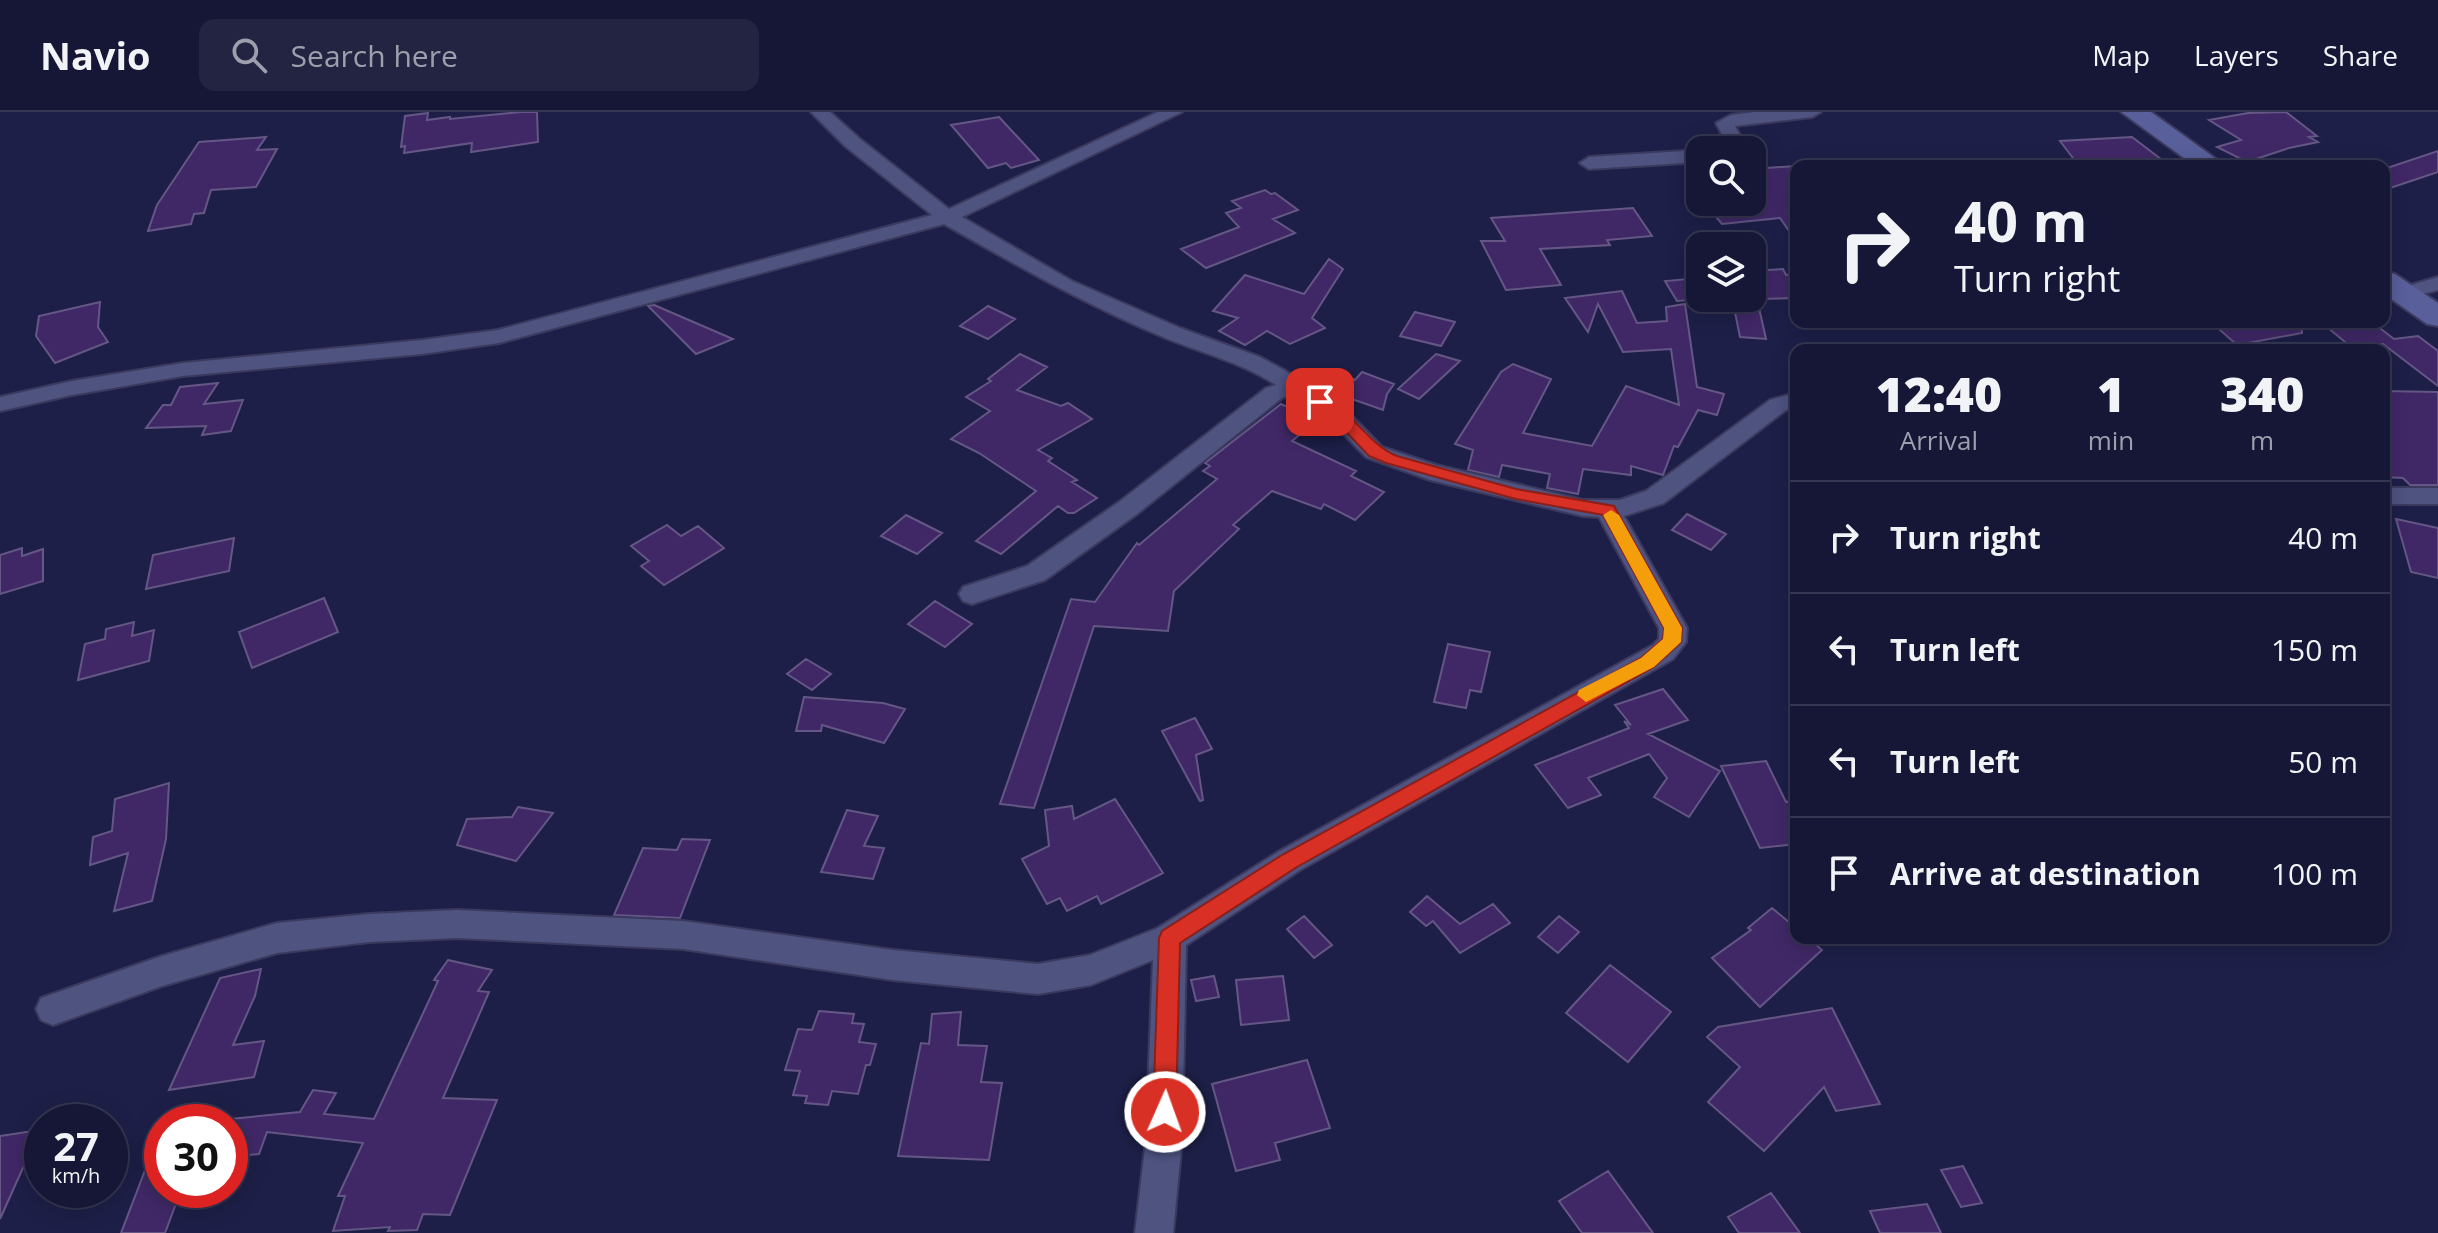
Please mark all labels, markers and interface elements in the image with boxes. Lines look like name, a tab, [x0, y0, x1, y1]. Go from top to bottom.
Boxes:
search box	[199, 19, 759, 91]
text: Navio	[40, 29, 151, 81]
icon: search	[227, 33, 271, 77]
text: Search here	[291, 35, 458, 76]
text: Map	[2092, 36, 2150, 74]
text: Layers	[2194, 36, 2279, 74]
text: Share	[2323, 36, 2398, 74]
map controls	[1686, 136, 1766, 312]
button: search	[1686, 136, 1766, 216]
text: 40 m	[1954, 182, 2088, 258]
icon: right	[1822, 192, 1926, 296]
button: layers	[1686, 232, 1766, 312]
text: Turn right	[1954, 254, 2120, 303]
text: 12:40	[1876, 361, 2002, 426]
text: 1	[2097, 361, 2125, 426]
text: 340	[2220, 361, 2304, 426]
pin	[1286, 368, 1354, 436]
icon: arrive	[1298, 380, 1342, 424]
text: Arrival	[1900, 422, 1978, 458]
text: min	[2088, 422, 2134, 458]
text: m	[2250, 422, 2274, 458]
icon: right	[1822, 515, 1866, 559]
text: Turn right	[1890, 517, 2041, 558]
text: 40 m	[2288, 517, 2358, 558]
icon: left	[1822, 627, 1866, 671]
text: Turn left	[1890, 629, 2020, 670]
text: 150 m	[2271, 629, 2358, 670]
icon: left	[1822, 739, 1866, 783]
text: Turn left	[1890, 741, 2020, 782]
text: 50 m	[2288, 741, 2358, 782]
icon: arrive	[1822, 851, 1866, 895]
text: Arrive at destination	[1890, 853, 2201, 894]
text: 100 m	[2271, 853, 2358, 894]
position arrow	[1123, 1070, 1207, 1154]
speed limit sign: 30	[144, 1104, 248, 1208]
text: 27	[53, 1118, 99, 1173]
text: km/h	[52, 1162, 100, 1189]

